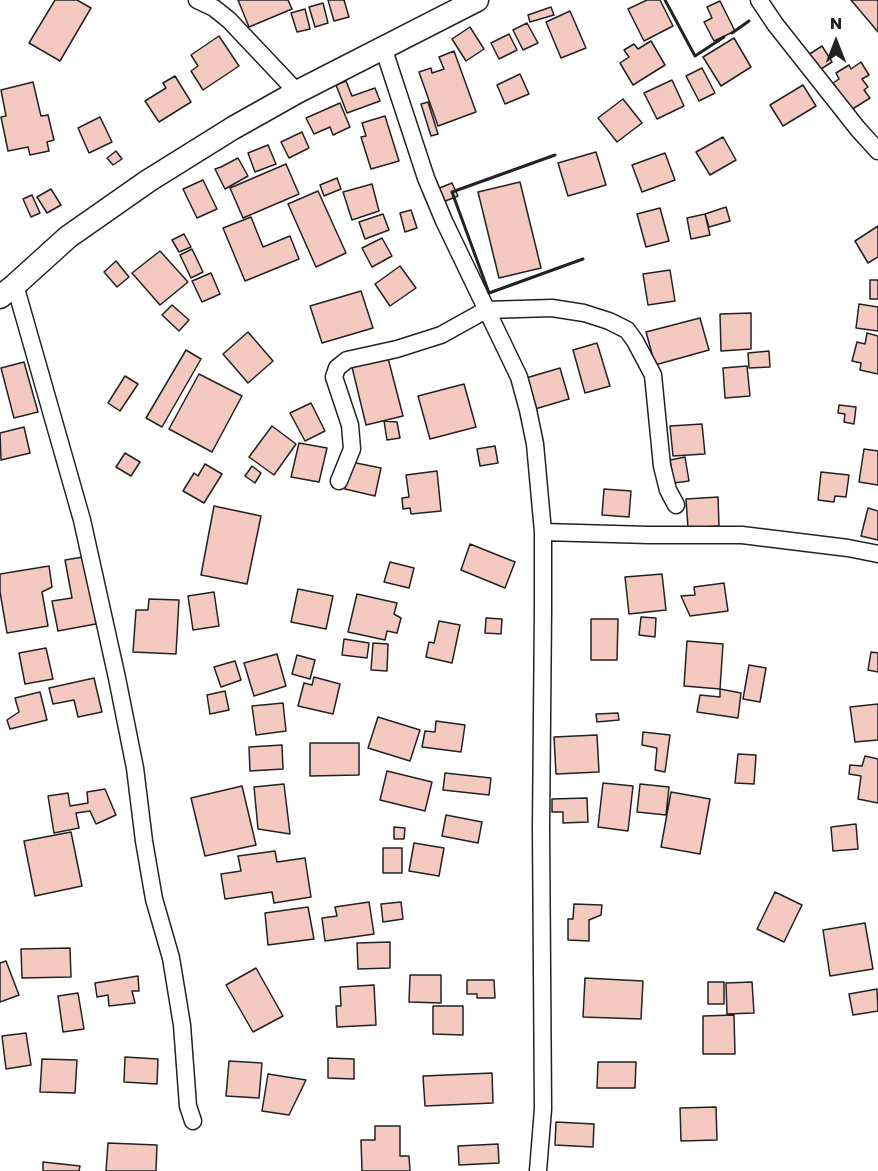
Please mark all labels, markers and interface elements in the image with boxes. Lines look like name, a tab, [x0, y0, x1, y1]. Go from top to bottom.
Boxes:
north arrow	[806, 12, 866, 72]
text: N	[830, 12, 842, 35]

